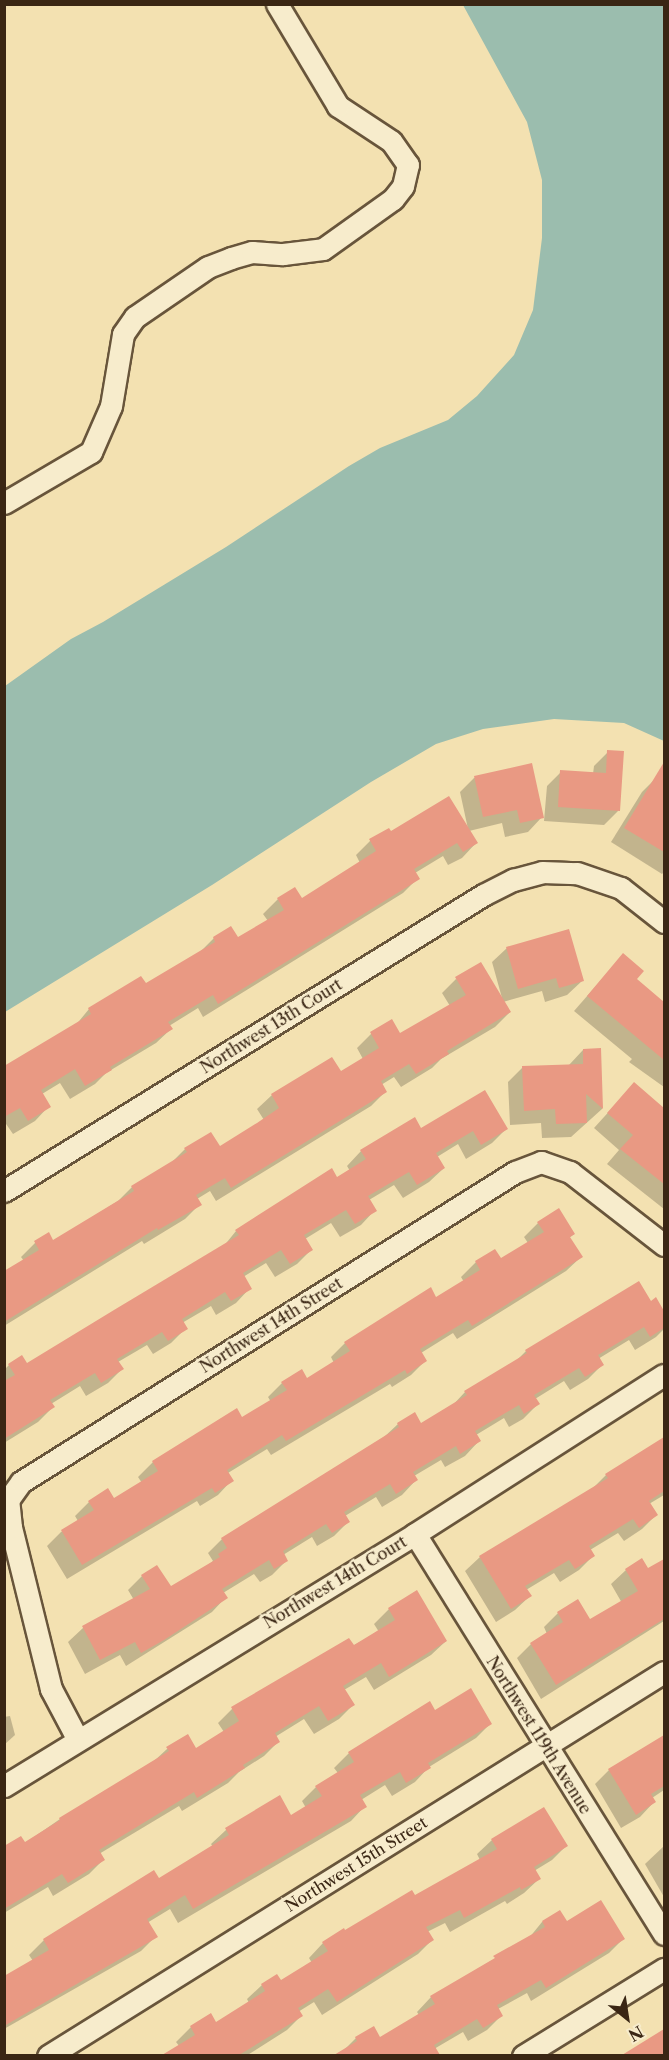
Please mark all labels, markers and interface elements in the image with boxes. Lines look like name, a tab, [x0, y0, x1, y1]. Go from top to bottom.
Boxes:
street label: Northwest 13th Court	[197, 975, 345, 1077]
street label: Northwest 14th Street	[196, 1273, 346, 1377]
street label: Northwest 14th Court	[260, 1532, 410, 1632]
street label: Northwest 119th Avenue	[482, 1652, 596, 1818]
street label: Northwest 15th Street	[281, 1812, 431, 1916]
north arrow	[597, 1988, 657, 2048]
text: N	[625, 2021, 647, 2046]

